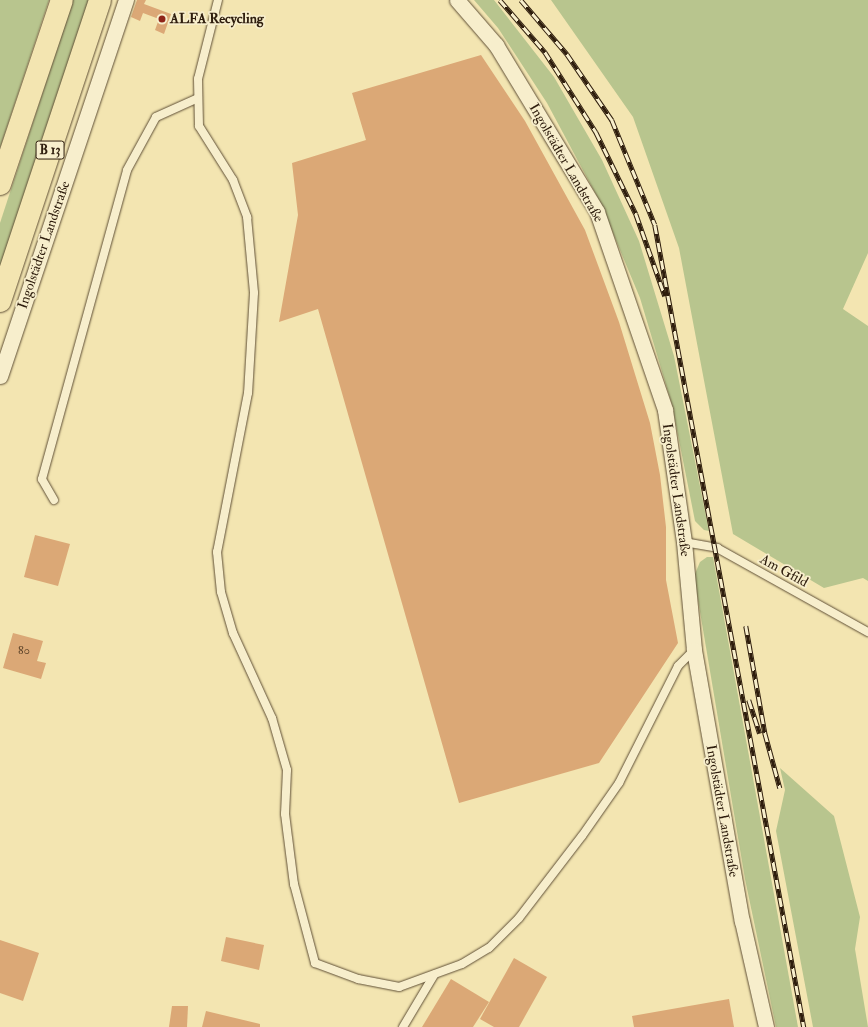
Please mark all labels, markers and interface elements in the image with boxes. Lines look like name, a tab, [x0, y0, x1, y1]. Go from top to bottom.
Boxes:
place label: ALFA Recycling	[170, 11, 264, 27]
marker: ALFA Recycling	[157, 14, 167, 24]
street label: Ingolstädter Landstraße	[525, 101, 607, 225]
road number: B 13	[35, 139, 65, 161]
street label: Ingolstädter Landstraße	[14, 179, 74, 311]
street label: Ingolstädter Landstraße	[658, 422, 694, 558]
street label: Am Gfild	[757, 551, 811, 591]
house number: 80	[18, 644, 30, 658]
street label: Ingolstädter Landstraße	[702, 743, 742, 879]

